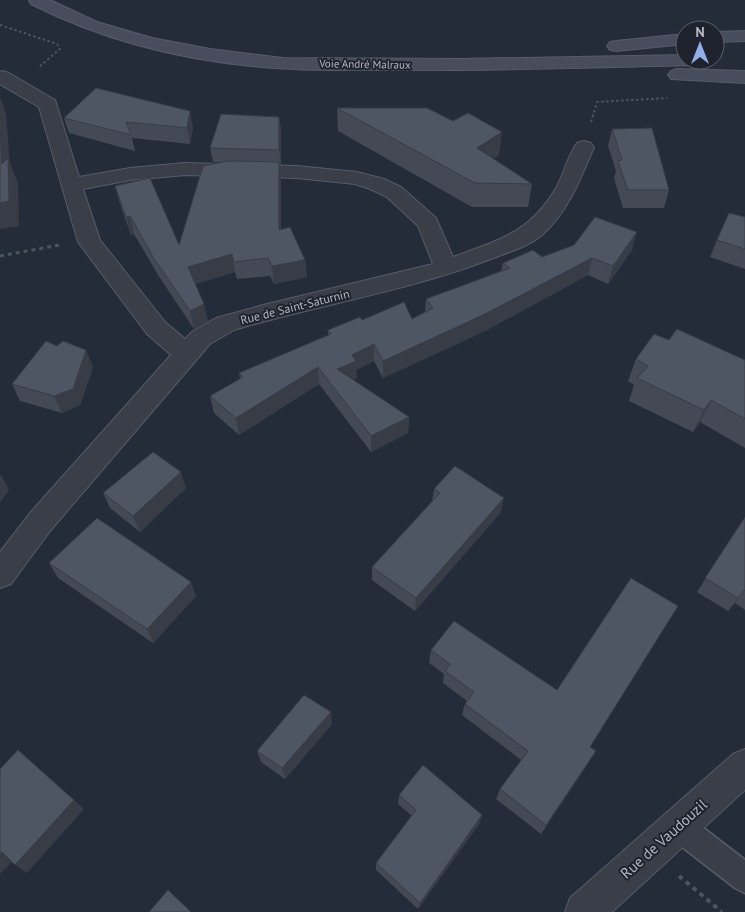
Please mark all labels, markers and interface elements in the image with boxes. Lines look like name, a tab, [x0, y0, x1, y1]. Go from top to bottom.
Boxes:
north arrow	[675, 20, 725, 70]
text: N	[695, 23, 705, 41]
street label: Voie André Malraux	[318, 56, 411, 72]
street label: Rue de Saint-Saturnin	[239, 286, 351, 327]
street label: Rue de Vaudouzil	[616, 794, 711, 883]

